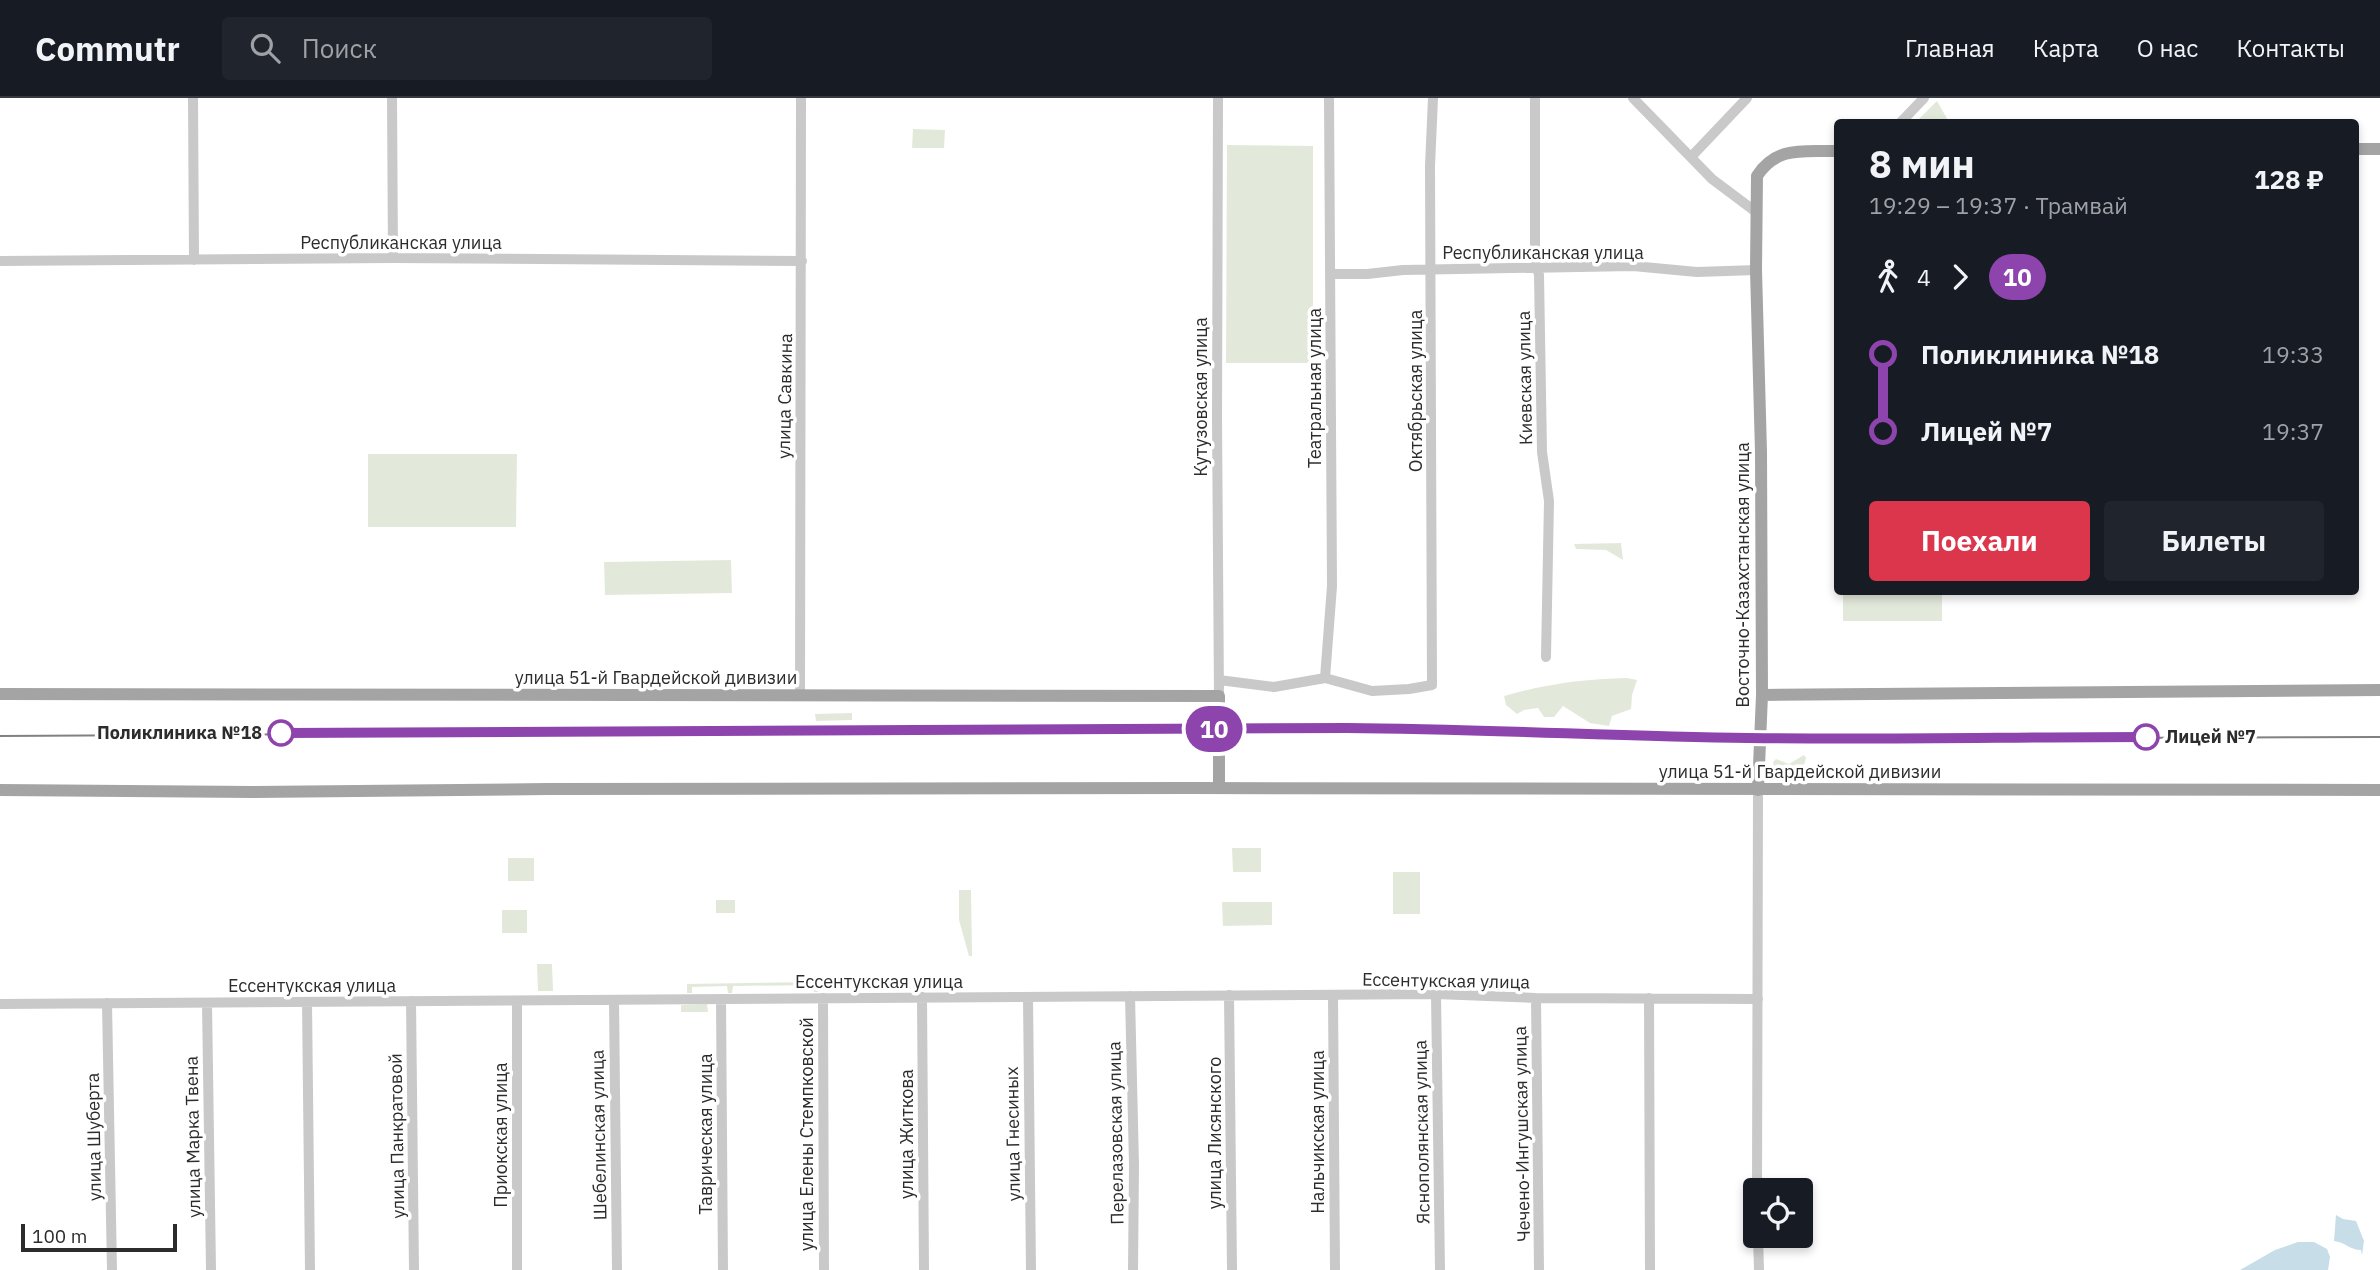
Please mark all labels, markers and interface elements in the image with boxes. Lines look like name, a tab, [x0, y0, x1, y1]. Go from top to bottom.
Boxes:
search box	[222, 17, 712, 80]
text: Commutr	[35, 27, 180, 70]
icon: search	[246, 29, 284, 67]
text: Поиск	[302, 31, 377, 65]
text: Главная	[1905, 32, 1995, 64]
text: Карта	[2033, 32, 2099, 64]
text: О нас	[2137, 32, 2198, 64]
text: Контакты	[2236, 32, 2345, 64]
text: 8 мин	[1869, 139, 1975, 188]
text: 128 ₽	[2254, 162, 2324, 196]
text: 19:29 – 19:37 · Трамвай	[1869, 190, 2128, 220]
street label: Республиканская улица	[300, 231, 502, 254]
street label: Республиканская улица	[1442, 241, 1644, 264]
icon: walk	[1869, 258, 1907, 296]
icon: forward	[1941, 258, 1979, 296]
text: 10	[2003, 261, 2032, 293]
text: 4	[1917, 262, 1931, 292]
street label: Театральная улица	[1303, 307, 1326, 468]
street label: Октябрьская улица	[1404, 309, 1427, 472]
street label: Киевская улица	[1512, 310, 1537, 445]
street label: Кутузовская улица	[1189, 317, 1212, 477]
street label: улица Савкина	[772, 333, 797, 459]
text: Поликлиника №18	[1921, 337, 2159, 371]
text: 19:33	[2262, 339, 2324, 369]
text: Лицей №7	[1921, 414, 2052, 448]
text: 19:37	[2262, 416, 2324, 446]
street label: Восточно-Казахстанская улица	[1731, 442, 1754, 708]
button: Поехали	[1869, 501, 2090, 581]
button: Билеты	[2104, 501, 2324, 581]
street label: улица 51-й Гвардейской дивизии	[515, 666, 797, 689]
line badge: 10	[1182, 706, 1246, 752]
text: 10	[1200, 713, 1228, 745]
marker: Поликлиника №18	[268, 720, 294, 746]
place label: Поликлиника №18	[97, 721, 262, 744]
marker: Лицей №7	[2133, 724, 2159, 750]
place label: Лицей №7	[2165, 725, 2256, 748]
street label: улица 51-й Гвардейской дивизии	[1659, 760, 1941, 783]
street label: Ессентукская улица	[1362, 968, 1531, 993]
street label: Ессентукская улица	[795, 970, 963, 993]
street label: Ессентукская улица	[228, 974, 396, 997]
street label: улица Елены Стемпковской	[795, 1017, 818, 1251]
street label: Чечено-Ингушская улица	[1508, 1026, 1535, 1242]
street label: Яснополянская улица	[1408, 1039, 1435, 1224]
street label: Перелазовская улица	[1102, 1041, 1129, 1225]
street label: Шебелинская улица	[586, 1049, 611, 1221]
street label: Нальчикская улица	[1306, 1050, 1329, 1214]
street label: улица Панкратовой	[384, 1053, 409, 1219]
street label: Таврическая улица	[694, 1053, 717, 1215]
street label: улица Марка Твена	[180, 1055, 205, 1218]
street label: улица Лисянского	[1203, 1057, 1226, 1209]
street label: Приокская улица	[489, 1062, 512, 1208]
street label: улица Гнесиных	[1000, 1066, 1025, 1202]
street label: улица Житкова	[895, 1069, 918, 1199]
street label: улица Шуберта	[81, 1072, 106, 1201]
map controls	[1743, 1178, 1813, 1248]
button: locate	[1743, 1178, 1813, 1248]
scale bar	[21, 1221, 177, 1253]
text: 100 m	[32, 1224, 87, 1248]

